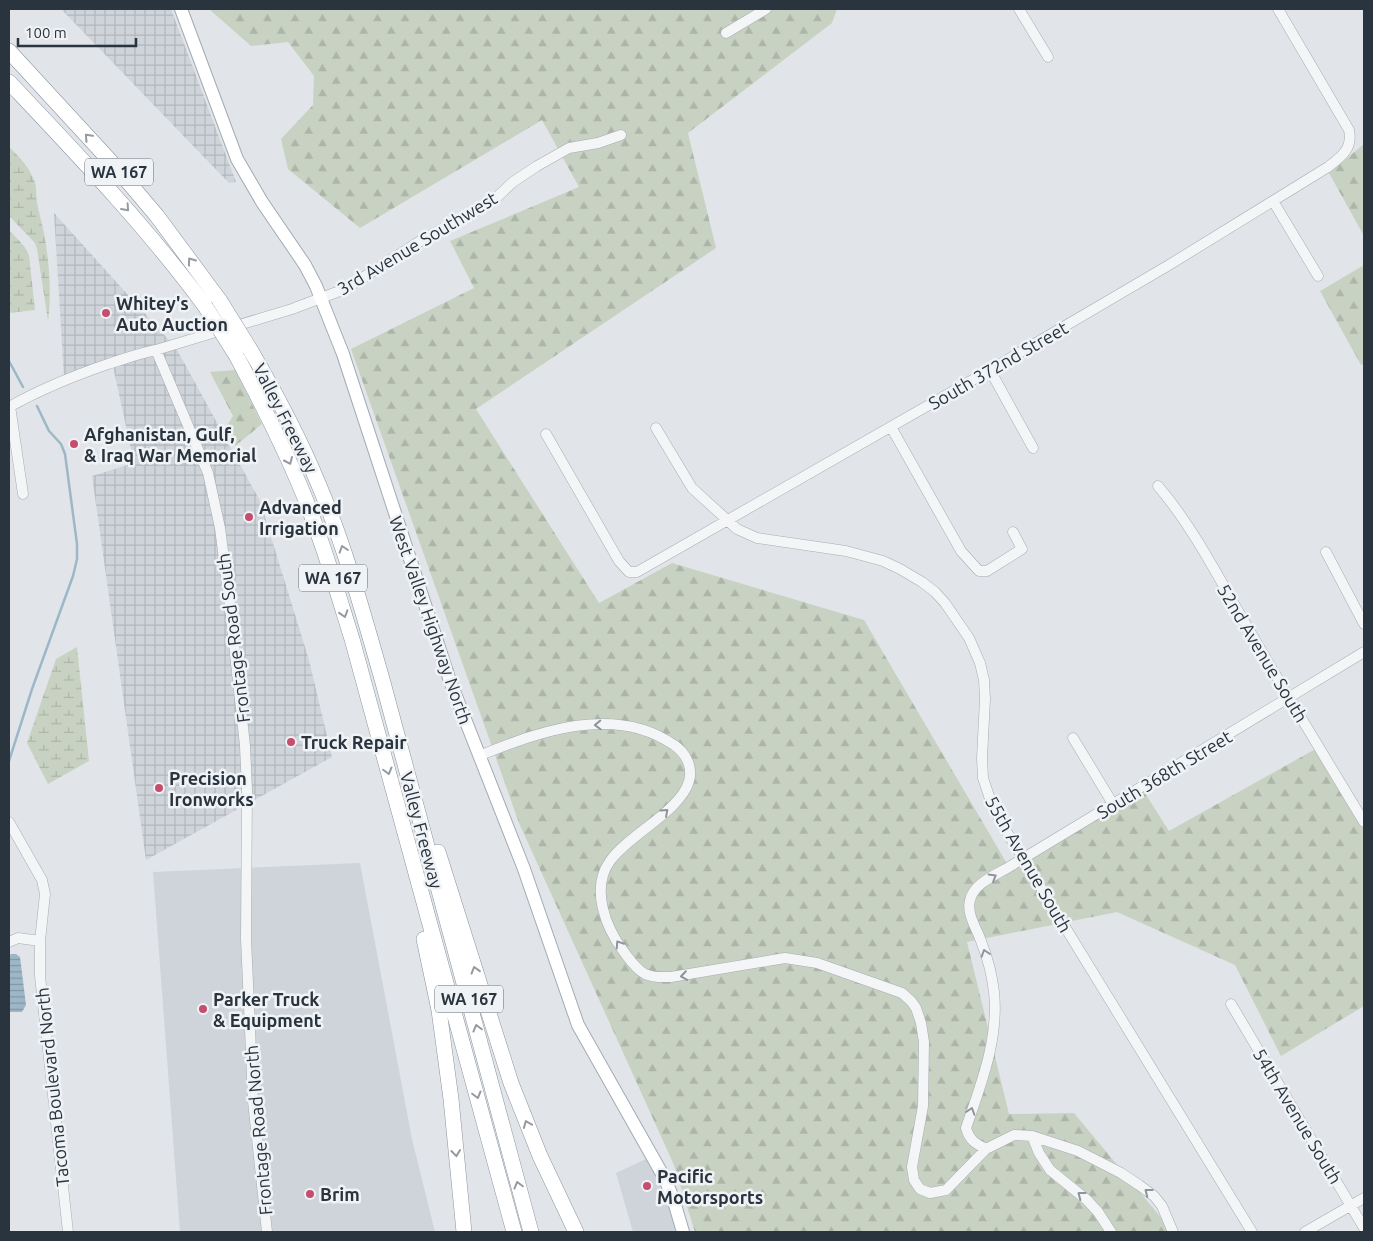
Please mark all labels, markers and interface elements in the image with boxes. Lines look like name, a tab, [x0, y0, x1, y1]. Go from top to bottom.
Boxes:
scale bar	[18, 15, 135, 47]
text: 100 m	[25, 24, 67, 41]
one-way arrow	[84, 133, 93, 142]
road number: WA 167	[85, 158, 153, 186]
street label: 3rd Avenue Southwest	[334, 187, 500, 299]
one-way arrow	[120, 202, 129, 211]
one-way arrow	[188, 258, 197, 267]
place label: Whitey's Auto Auction	[116, 293, 228, 334]
marker: Whitey's Auto Auction	[100, 307, 112, 319]
street label: South 372nd Street	[925, 317, 1071, 413]
street label: Valley Freeway	[250, 360, 322, 476]
place label: Afghanistan, Gulf, & Iraq War Memorial	[84, 424, 257, 465]
marker: Afghanistan, Gulf, & Iraq War Memorial	[68, 438, 80, 450]
one-way arrow	[282, 456, 293, 465]
place label: Advanced Irrigation	[259, 497, 342, 538]
marker: Advanced Irrigation	[243, 511, 255, 523]
street label: West Valley Highway North	[386, 513, 476, 727]
one-way arrow	[338, 545, 348, 554]
street label: Frontage Road South	[213, 552, 253, 724]
road number: WA 167	[299, 564, 367, 592]
street label: 52nd Avenue South	[1214, 580, 1312, 726]
one-way arrow	[339, 609, 349, 618]
one-way arrow	[594, 719, 602, 730]
street label: South 368th Street	[1093, 726, 1235, 822]
place label: Truck Repair	[301, 732, 407, 752]
marker: Truck Repair	[285, 736, 297, 748]
one-way arrow	[382, 766, 392, 774]
place label: Precision Ironworks	[169, 768, 254, 809]
street label: Valley Freeway	[397, 769, 447, 891]
marker: Precision Ironworks	[153, 782, 165, 794]
street label: 55th Avenue South	[982, 792, 1076, 936]
one-way arrow	[659, 809, 668, 818]
one-way arrow	[988, 873, 997, 883]
one-way arrow	[615, 940, 625, 949]
one-way arrow	[981, 950, 991, 958]
one-way arrow	[471, 966, 481, 975]
one-way arrow	[679, 970, 688, 980]
street label: Tacoma Boulevard North	[32, 986, 72, 1188]
road number: WA 167	[435, 986, 503, 1012]
place label: Parker Truck & Equipment	[213, 989, 322, 1030]
marker: Parker Truck & Equipment	[197, 1003, 209, 1015]
one-way arrow	[472, 1024, 483, 1033]
street label: Frontage Road North	[241, 1044, 275, 1216]
street label: 54th Avenue South	[1250, 1045, 1346, 1187]
one-way arrow	[471, 1091, 481, 1099]
one-way arrow	[966, 1108, 976, 1116]
one-way arrow	[523, 1120, 534, 1129]
one-way arrow	[450, 1150, 461, 1158]
place label: Pacific Motorsports	[657, 1166, 763, 1207]
marker: Pacific Motorsports	[641, 1180, 653, 1192]
one-way arrow	[514, 1182, 524, 1190]
place label: Brim	[320, 1184, 360, 1204]
marker: Brim	[304, 1188, 316, 1200]
one-way arrow	[1145, 1189, 1154, 1197]
one-way arrow	[1077, 1192, 1087, 1201]

